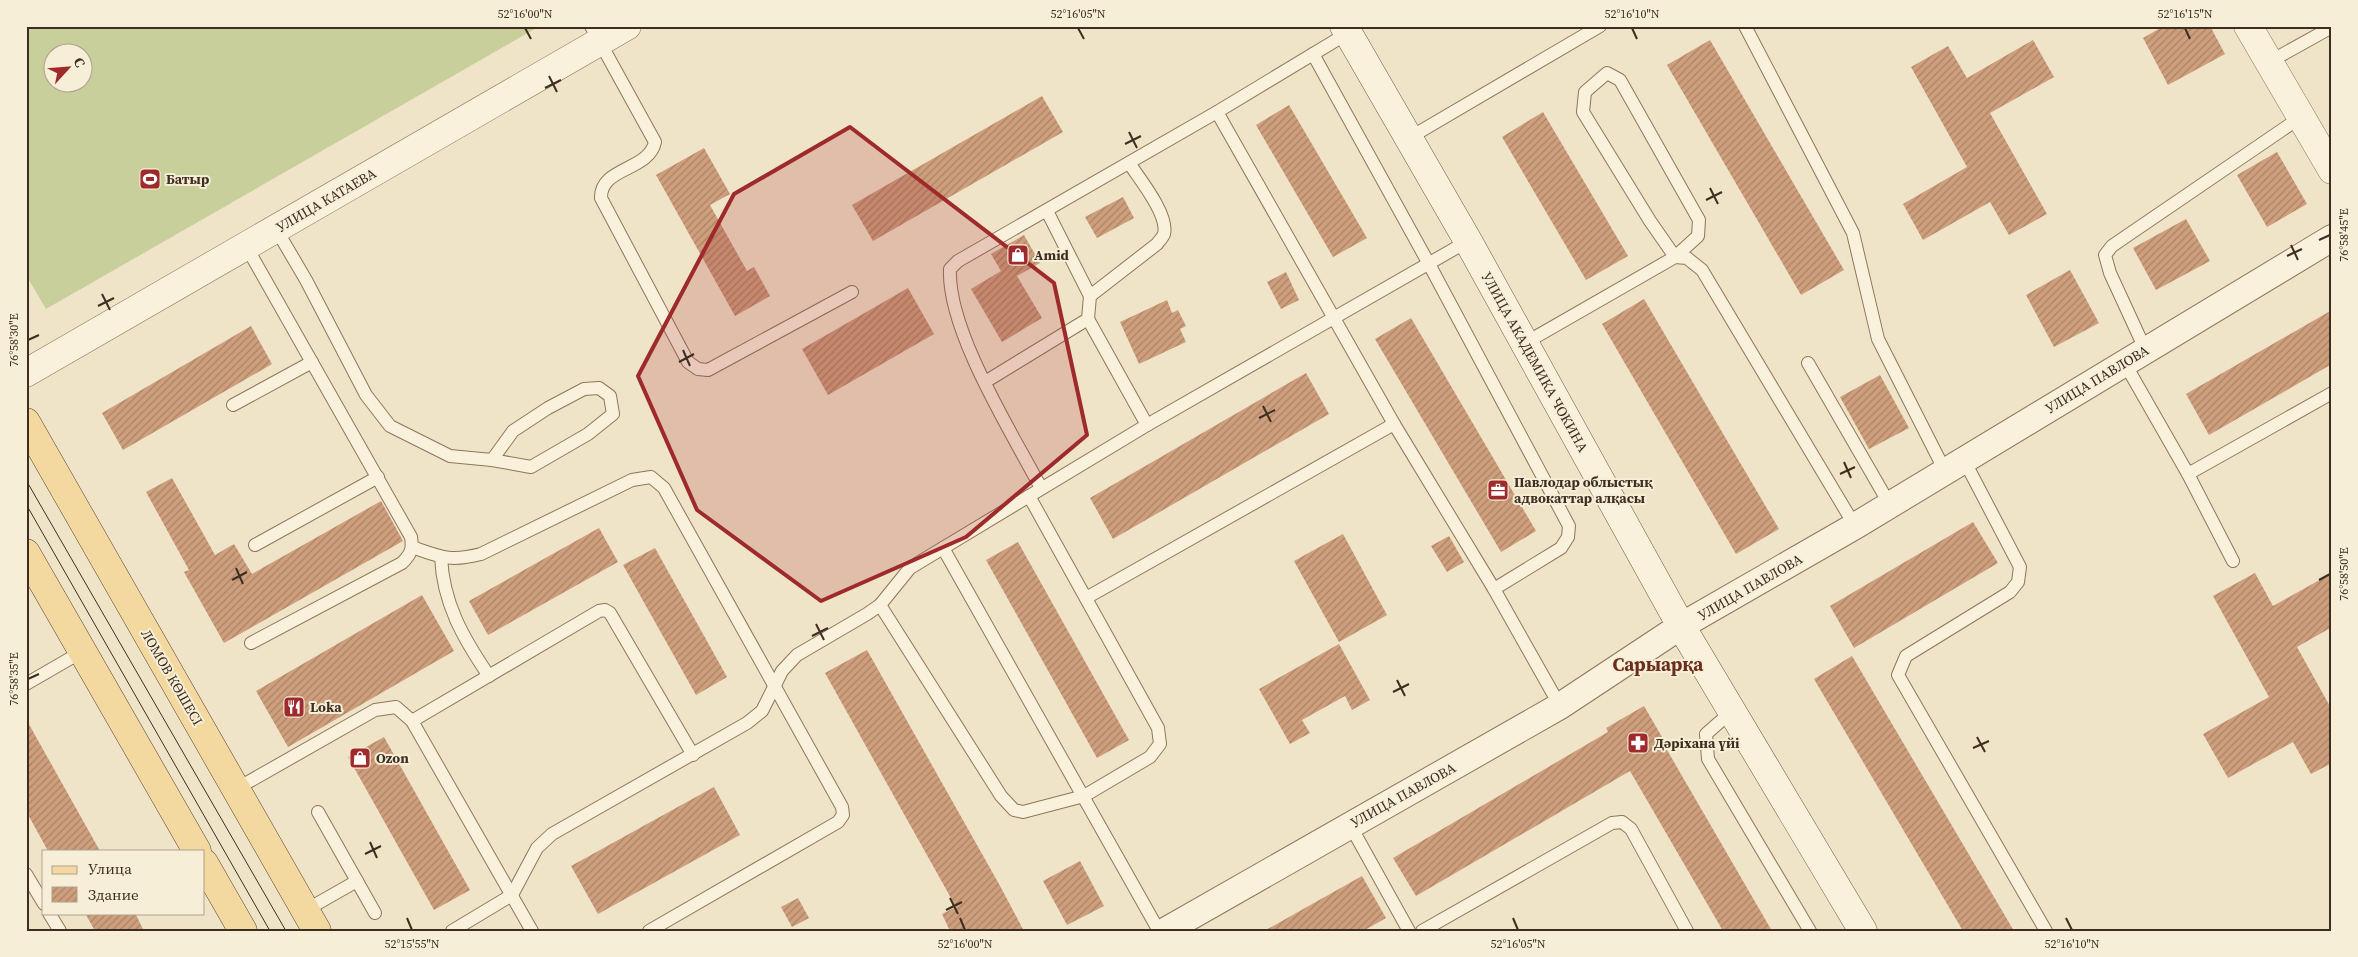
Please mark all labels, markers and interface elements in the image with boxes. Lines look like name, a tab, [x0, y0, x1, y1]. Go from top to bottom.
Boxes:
text: 52°16'00"N	[497, 6, 553, 22]
text: 52°16'05"N	[1050, 6, 1106, 22]
text: 52°16'10"N	[1604, 6, 1660, 22]
text: 52°16'15"N	[2157, 6, 2213, 22]
north arrow	[42, 42, 92, 92]
text: С	[69, 54, 91, 71]
street label: УЛИЦА КАТАЕВА	[272, 163, 380, 237]
sports icon: Батыр	[138, 167, 162, 191]
place label: Батыр	[166, 169, 210, 189]
text: 76°58'45"E	[2336, 208, 2352, 262]
shop icon: Amid	[1006, 243, 1030, 267]
place label: Amid	[1034, 245, 1070, 265]
street label: УЛИЦА АКАДЕМИКА ЧОКИНА	[1477, 268, 1593, 456]
text: 76°58'30"E	[6, 313, 22, 367]
street label: УЛИЦА ПАВЛОВА	[2041, 340, 2153, 418]
place label: Павлодар облыстық адвокаттар алқасы	[1514, 472, 1653, 508]
office icon: Павлодар облыстық адвокаттар алқасы	[1486, 478, 1510, 502]
text: 76°58'50"E	[2336, 547, 2352, 601]
street label: УЛИЦА ПАВЛОВА	[1694, 549, 1807, 625]
street label: ЛОМОВ КӨШЕСІ	[136, 625, 208, 729]
district label: Сарыарқа	[1613, 651, 1704, 677]
text: 76°58'35"E	[6, 652, 22, 706]
restaurant icon: Loka	[282, 695, 306, 719]
place label: Loka	[310, 697, 342, 717]
pharmacy icon: Дәріхана үйі	[1626, 731, 1650, 755]
place label: Дәріхана үйі	[1654, 733, 1740, 753]
shop icon: Ozon	[348, 746, 372, 770]
place label: Ozon	[376, 748, 409, 768]
street label: УЛИЦА ПАВЛОВА	[1347, 757, 1460, 832]
legend	[42, 850, 205, 914]
text: Улица	[88, 858, 132, 879]
text: Здание	[88, 884, 139, 905]
text: 52°15'55"N	[384, 936, 440, 952]
text: 52°16'00"N	[937, 936, 993, 952]
text: 52°16'05"N	[1490, 936, 1546, 952]
text: 52°16'10"N	[2044, 936, 2100, 952]

